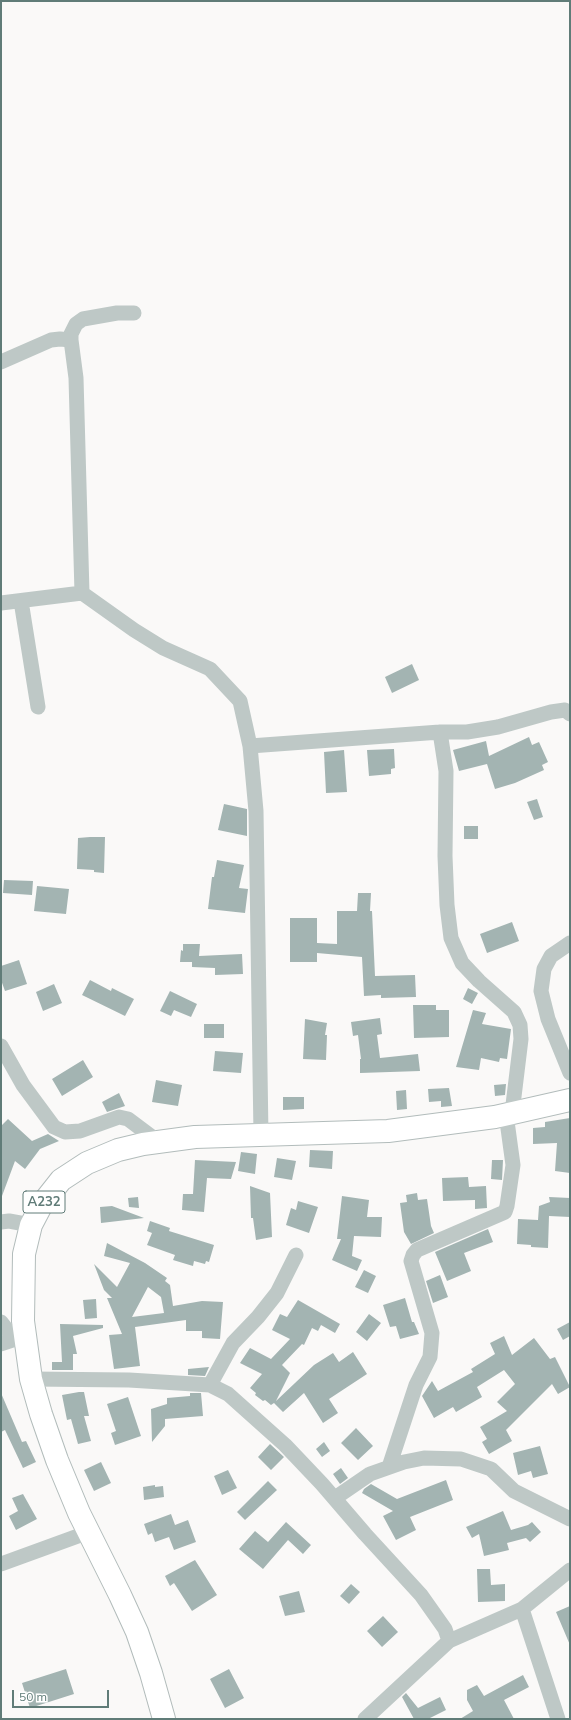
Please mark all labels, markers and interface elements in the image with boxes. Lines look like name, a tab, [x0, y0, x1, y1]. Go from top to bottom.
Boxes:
road number: A232	[23, 1191, 65, 1213]
scale bar	[14, 1682, 111, 1708]
text: 50 m	[19, 1689, 47, 1704]

